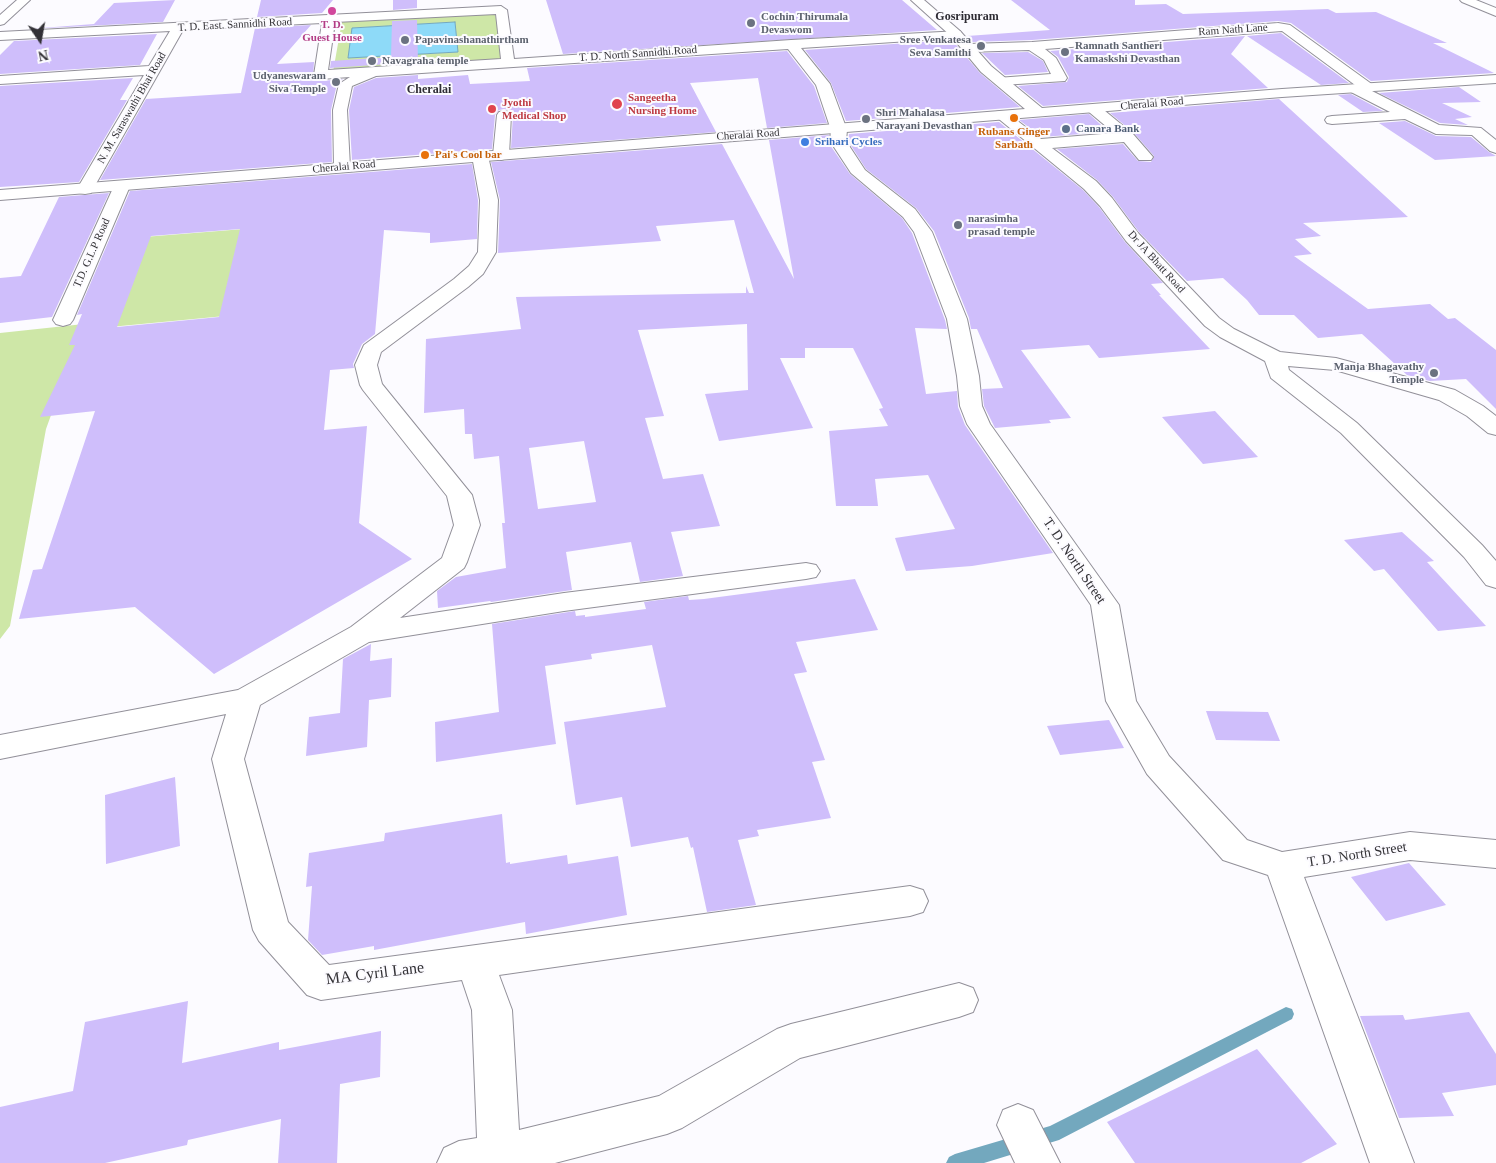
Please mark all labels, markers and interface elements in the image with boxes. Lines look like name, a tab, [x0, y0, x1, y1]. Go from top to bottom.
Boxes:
marker: T. D. Guest House	[326, 5, 338, 17]
place label: Cochin Thirumala Devaswom	[761, 10, 848, 36]
district label: Gosripuram	[935, 10, 999, 24]
north arrow	[15, 15, 65, 65]
street label: T. D. East. Sannidhi Road	[178, 15, 292, 35]
marker: Cochin Thirumala Devaswom	[745, 17, 757, 29]
place label: T. D. Guest House	[302, 18, 362, 44]
street label: Ram Nath Lane	[1198, 21, 1268, 39]
place label: Papavinashanathirtham	[415, 33, 529, 47]
place label: Sree Venkatesa Seva Samithi	[900, 33, 971, 59]
marker: Papavinashanathirtham	[399, 34, 411, 46]
place label: Ramnath Santheri Kamaskshi Devasthan	[1075, 39, 1180, 65]
marker: Sree Venkatesa Seva Samithi	[975, 40, 987, 52]
street label: T. D. North Sannidhi.Road	[579, 43, 697, 65]
marker: Ramnath Santheri Kamaskshi Devasthan	[1059, 46, 1071, 58]
text: N	[37, 47, 50, 64]
street label: N. M. Saraswathi Bhai Road	[95, 50, 169, 166]
place label: Navagraha temple	[382, 54, 468, 68]
marker: Navagraha temple	[366, 55, 378, 67]
place label: Udyaneswaram Siva Temple	[253, 69, 326, 95]
marker: Udyaneswaram Siva Temple	[330, 76, 342, 88]
district label: Cheralai	[407, 83, 451, 97]
place label: Sangeetha Nursing Home	[628, 91, 697, 117]
street label: Cheralai Road	[1120, 95, 1184, 113]
place label: Jyothi Medical Shop	[502, 96, 566, 122]
marker: Sangeetha Nursing Home	[610, 97, 624, 111]
marker: Jyothi Medical Shop	[486, 103, 498, 115]
place label: Shri Mahalasa Narayani Devasthan	[876, 106, 972, 132]
marker: Rubans Ginger Sarbath	[1008, 112, 1020, 124]
marker: Shri Mahalasa Narayani Devasthan	[860, 113, 872, 125]
place label: Canara Bank	[1076, 122, 1139, 136]
marker: Canara Bank	[1060, 123, 1072, 135]
place label: Rubans Ginger Sarbath	[978, 125, 1050, 151]
street label: Cheralai Road	[716, 126, 780, 144]
place label: Srihari Cycles	[815, 135, 882, 149]
marker: Srihari Cycles	[799, 136, 811, 148]
place label: Pai's Cool bar	[435, 148, 502, 162]
marker: Pai's Cool bar	[419, 149, 431, 161]
street label: Cheralai Road	[312, 158, 376, 176]
place label: narasimha prasad temple	[968, 212, 1035, 238]
street label: T.D. G.L.P Road	[71, 216, 113, 290]
marker: narasimha prasad temple	[952, 219, 964, 231]
street label: Dr JA Bhatt Road	[1125, 228, 1187, 296]
place label: Manja Bhagavathy Temple	[1334, 360, 1424, 386]
marker: Manja Bhagavathy Temple	[1428, 367, 1440, 379]
street label: T. D. North Street	[1039, 515, 1109, 607]
street label: T. D. North Street	[1306, 839, 1408, 871]
street label: MA Cyril Lane	[325, 958, 425, 990]

